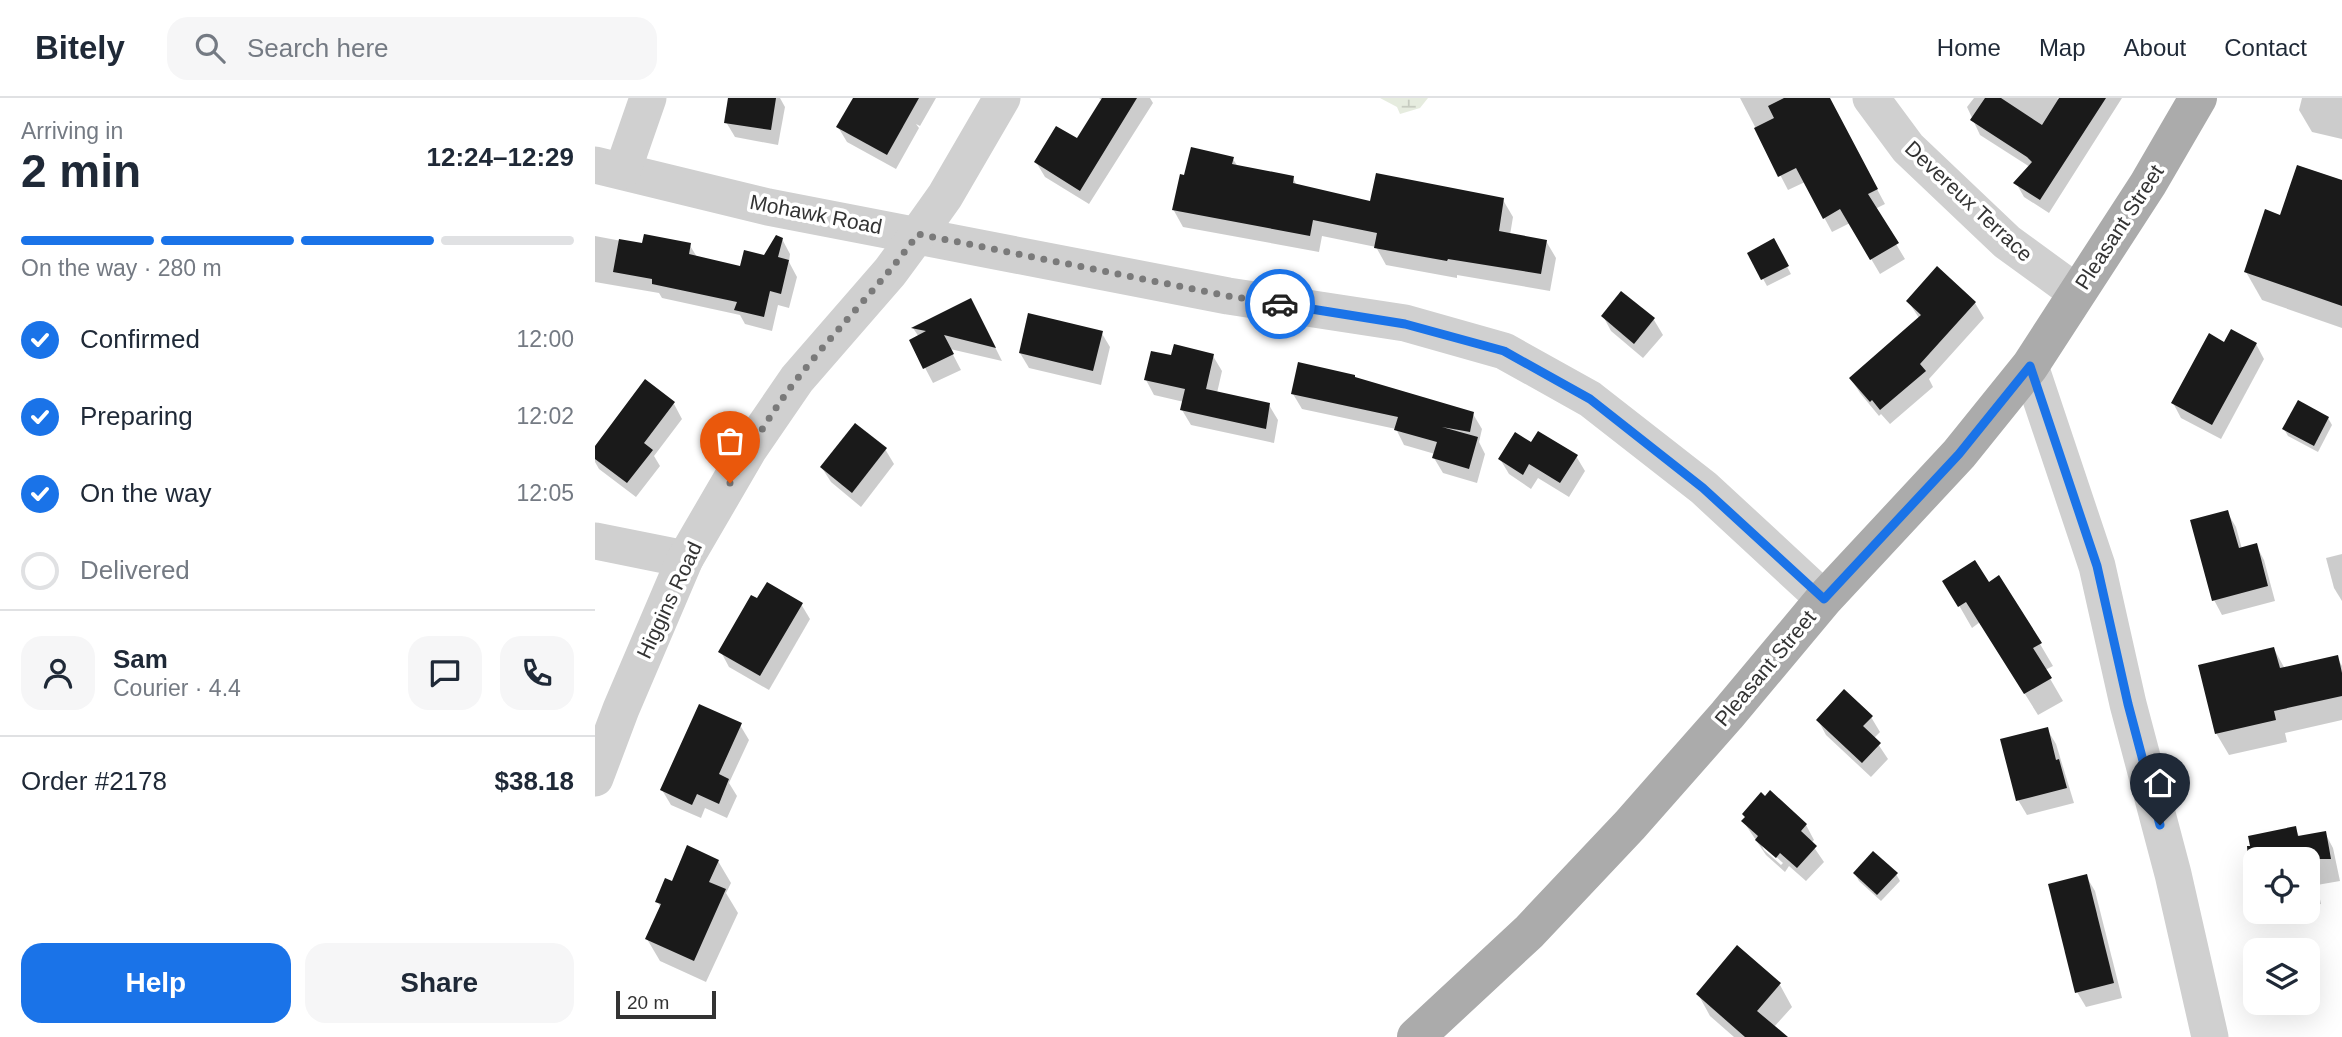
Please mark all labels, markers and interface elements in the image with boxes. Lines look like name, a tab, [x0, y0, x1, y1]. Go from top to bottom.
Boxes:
search box	[167, 17, 657, 80]
text: Bitely	[35, 29, 125, 66]
icon: search	[191, 29, 229, 67]
text: Search here	[247, 33, 389, 63]
text: Home	[1937, 34, 2001, 61]
text: Map	[2039, 34, 2086, 61]
text: About	[2124, 34, 2186, 61]
text: Contact	[2224, 34, 2307, 61]
text: Arriving in	[21, 118, 123, 144]
street label: Devereux Terrace	[1901, 136, 2037, 266]
text: 12:24–12:29	[427, 142, 574, 172]
text: 2 min	[21, 145, 141, 197]
street label: Pleasant Street	[2070, 160, 2168, 293]
street label: Mohawk Road	[748, 190, 884, 238]
text: On the way · 280 m	[21, 255, 222, 281]
courier	[1245, 269, 1315, 339]
icon: car	[1261, 285, 1299, 323]
icon: check	[21, 321, 59, 359]
text: Confirmed	[80, 324, 200, 354]
text: 12:00	[516, 326, 574, 352]
icon: check	[21, 398, 59, 436]
text: Preparing	[80, 401, 193, 431]
text: 12:02	[516, 403, 574, 429]
pin	[700, 411, 760, 483]
icon: bag	[711, 422, 749, 460]
icon: check	[21, 475, 59, 513]
text: On the way	[80, 478, 212, 508]
text: 12:05	[516, 480, 574, 506]
street label: Higgins Road	[632, 538, 706, 662]
text: Delivered	[80, 555, 190, 585]
street label: Pleasant Street	[1710, 605, 1820, 730]
button: person	[21, 636, 95, 710]
button: chat	[408, 636, 482, 710]
button: phone	[500, 636, 574, 710]
text: Sam	[113, 644, 168, 674]
text: Courier · 4.4	[113, 675, 241, 701]
pin	[2130, 753, 2190, 825]
icon: home	[2141, 764, 2179, 802]
text: Order #2178	[21, 766, 167, 796]
text: $38.18	[494, 766, 574, 796]
map controls	[2243, 847, 2320, 1015]
button: locate	[2243, 847, 2320, 924]
button: layers	[2243, 938, 2320, 1015]
button: Help	[21, 943, 291, 1023]
button: Share	[305, 943, 574, 1023]
scale bar	[616, 988, 716, 1020]
text: 20 m	[627, 992, 669, 1013]

